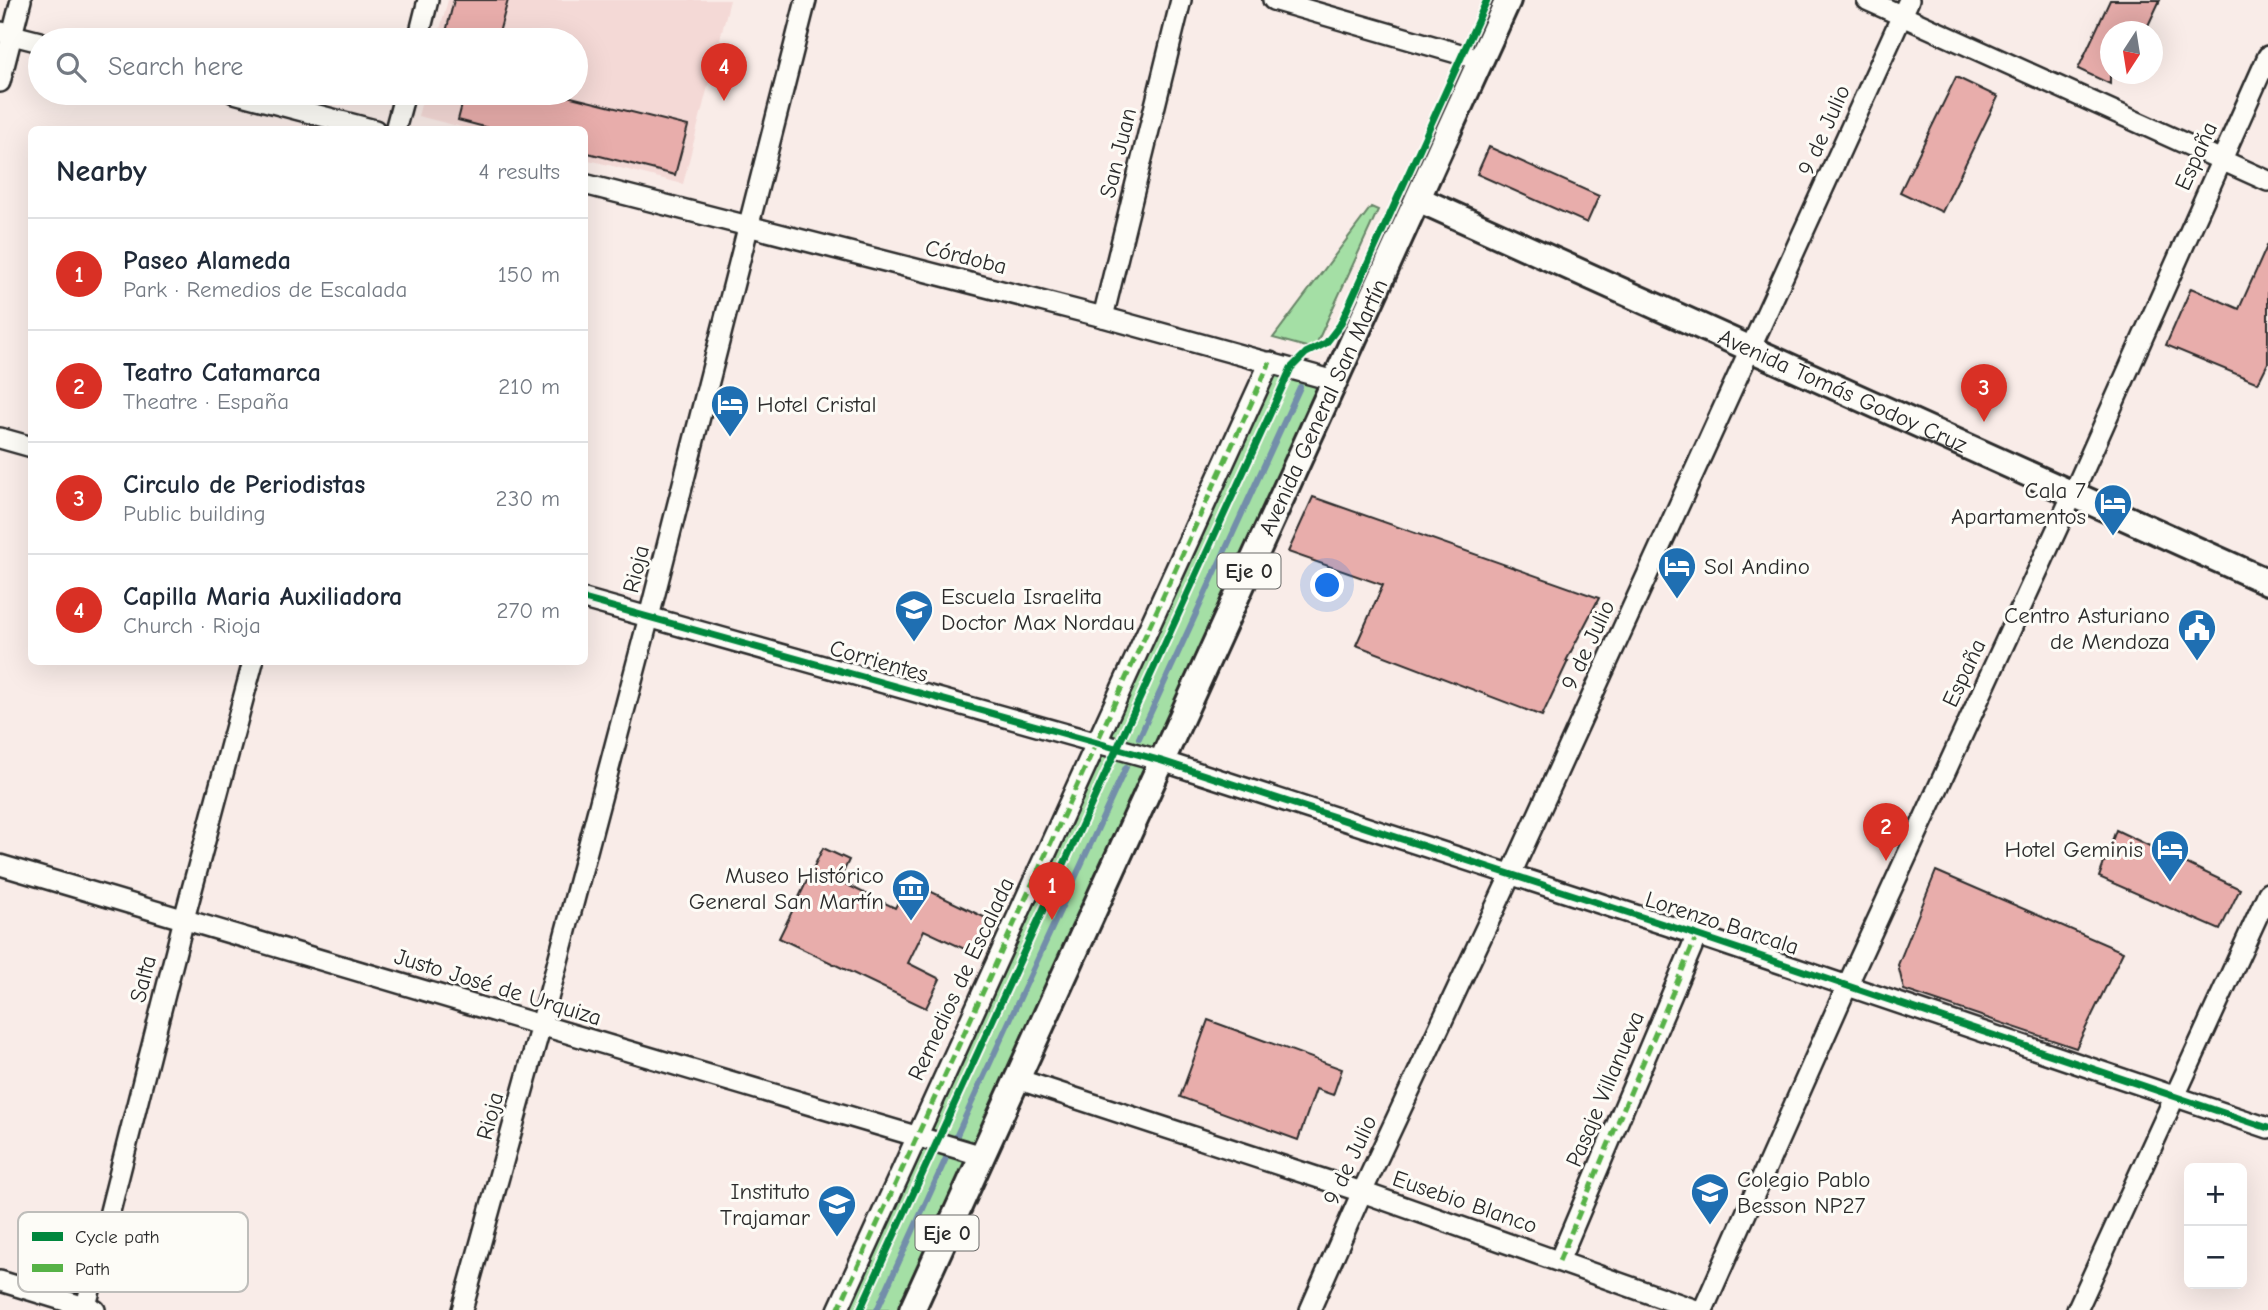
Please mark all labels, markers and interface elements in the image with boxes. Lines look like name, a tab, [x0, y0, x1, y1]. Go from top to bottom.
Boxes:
north arrow	[2100, 21, 2163, 84]
search box	[28, 28, 588, 105]
pin: 4	[701, 43, 747, 101]
icon: search	[52, 48, 90, 86]
text: Search here	[108, 52, 243, 82]
street label: 9 de Julio	[1792, 81, 1856, 179]
street label: San Juan	[1094, 105, 1142, 201]
street label: España	[2169, 118, 2223, 194]
text: Nearby	[56, 154, 147, 189]
text: 4 results	[478, 158, 560, 185]
street label: Córdoba	[922, 234, 1010, 280]
text: Paseo Alameda	[123, 246, 291, 276]
text: 1	[74, 261, 84, 288]
text: 150 m	[498, 261, 560, 288]
street label: Avenida General San Martín	[1253, 274, 1393, 540]
text: Park · Remedios de Escalada	[123, 276, 407, 303]
street label: Avenida Tomás Godoy Cruz	[1714, 323, 1971, 458]
text: Teatro Catamarca	[123, 358, 321, 388]
pin: 3	[1961, 364, 2007, 422]
text: 2	[73, 373, 85, 400]
text: 210 m	[498, 373, 560, 400]
hotel icon: Hotel Cristal	[709, 383, 751, 438]
text: Theatre · España	[123, 388, 289, 415]
place label: Hotel Cristal	[757, 391, 877, 418]
text: Circulo de Periodistas	[123, 470, 365, 500]
place label: Cala 7 Apartamentos	[1951, 477, 2086, 530]
hotel icon: Cala 7 Apartamentos	[2092, 482, 2134, 537]
text: 3	[73, 485, 85, 512]
text: 230 m	[496, 485, 560, 512]
text: Public building	[123, 500, 266, 527]
street label: Rioja	[617, 542, 655, 596]
hotel icon: Sol Andino	[1656, 545, 1698, 600]
place label: Sol Andino	[1704, 553, 1810, 580]
road number: Eje 0	[1218, 554, 1280, 588]
your location	[1310, 568, 1344, 602]
text: Capilla Maria Auxiliadora	[123, 582, 402, 612]
place label: Escuela Israelita Doctor Max Nordau	[941, 583, 1135, 636]
school or university icon: Escuela Israelita Doctor Max Nordau	[893, 588, 935, 643]
street label: 9 de Julio	[1555, 596, 1621, 694]
text: 4	[74, 597, 84, 624]
text: 270 m	[496, 597, 560, 624]
place label: Centro Asturiano de Mendoza	[2004, 602, 2170, 655]
public building icon: Centro Asturiano de Mendoza	[2176, 607, 2218, 662]
text: Church · Rioja	[123, 612, 261, 639]
street label: Corrientes	[827, 634, 931, 688]
street label: España	[1937, 635, 1991, 711]
pin: 2	[1863, 803, 1909, 861]
hotel icon: Hotel Geminis	[2149, 828, 2191, 883]
place label: Hotel Geminis	[2005, 836, 2143, 863]
place label: Museo Histórico General San Martín	[689, 862, 884, 915]
pin: 1	[1029, 862, 1075, 920]
museum icon: Museo Histórico General San Martín	[890, 867, 932, 922]
street label: Remedios de Escalada	[902, 873, 1020, 1085]
street label: Lorenzo Barcala	[1642, 885, 1802, 961]
street label: Justo José de Urquiza	[391, 943, 605, 1031]
street label: Salta	[124, 953, 162, 1005]
street label: Pasaje Villanueva	[1560, 1007, 1650, 1171]
street label: Rioja	[471, 1089, 509, 1143]
street label: 9 de Julio	[1317, 1111, 1383, 1209]
map controls	[2184, 1163, 2247, 1289]
button: +	[2184, 1163, 2247, 1226]
street label: Eusebio Blanco	[1389, 1165, 1541, 1239]
place label: Colegio Pablo Besson NP27	[1737, 1166, 1870, 1219]
school or university icon: Colegio Pablo Besson NP27	[1689, 1171, 1731, 1226]
place label: Instituto Trajamar	[720, 1178, 811, 1231]
school or university icon: Instituto Trajamar	[816, 1183, 858, 1238]
legend	[18, 1212, 248, 1292]
road number: Eje 0	[916, 1216, 978, 1250]
text: Cycle path	[75, 1226, 160, 1248]
button: −	[2184, 1226, 2247, 1289]
text: Path	[75, 1258, 110, 1280]

